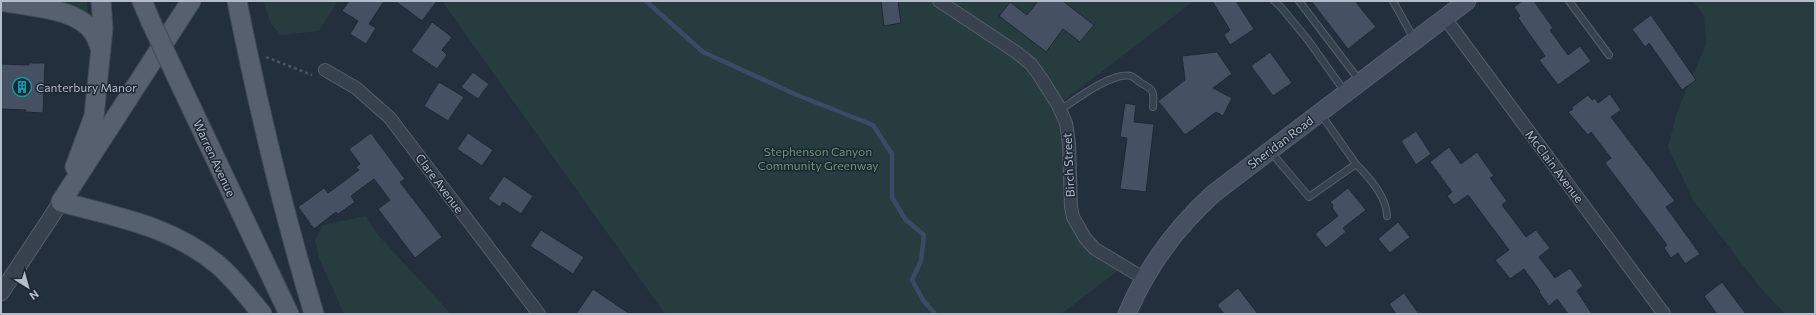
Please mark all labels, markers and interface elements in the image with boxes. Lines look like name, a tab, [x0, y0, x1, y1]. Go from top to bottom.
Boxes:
building icon: Canterbury Manor	[11, 76, 33, 98]
place label: Canterbury Manor	[36, 80, 137, 94]
street label: Sheridan Road	[1244, 113, 1316, 171]
street label: Warren Avenue	[191, 118, 239, 198]
street label: McClain Avenue	[1523, 127, 1587, 205]
street label: Birch Street	[1059, 132, 1077, 198]
park label: Stephenson Canyon Community Greenway	[757, 144, 879, 172]
street label: Clare Avenue	[413, 151, 467, 215]
north arrow	[8, 267, 48, 307]
text: N	[27, 288, 42, 303]

